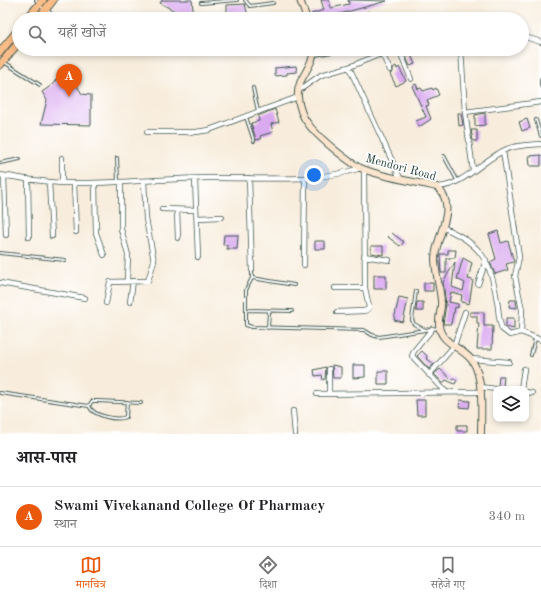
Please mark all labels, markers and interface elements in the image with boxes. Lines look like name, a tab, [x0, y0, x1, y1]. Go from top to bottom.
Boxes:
search box	[12, 12, 529, 56]
icon: search	[26, 23, 48, 45]
text: यहाँ खोजें	[58, 26, 106, 41]
pin: A	[56, 64, 82, 97]
street label: Mendori Road	[364, 153, 437, 183]
your location	[304, 165, 324, 185]
map controls	[493, 386, 529, 422]
button: layers	[493, 386, 529, 422]
text: आस-पास	[16, 450, 76, 467]
text: Swami Vivekanand College Of Pharmacy	[54, 499, 325, 514]
text: A	[24, 510, 34, 523]
text: 340 m	[488, 510, 525, 523]
text: स्थान	[54, 518, 77, 531]
tab: मानचित्र	[76, 554, 106, 595]
tab: दिशा	[257, 554, 279, 595]
tab: सहेजे गए	[431, 554, 465, 595]

